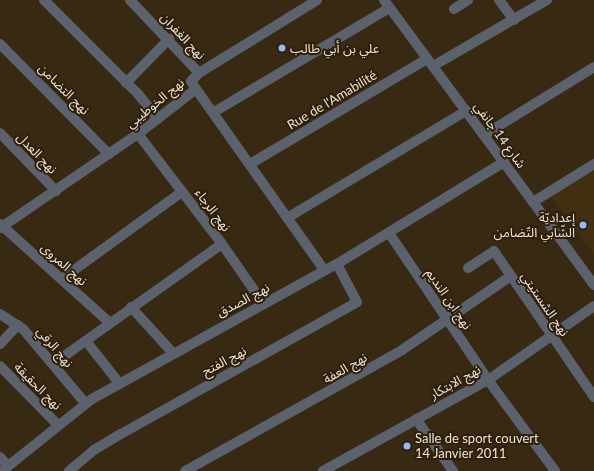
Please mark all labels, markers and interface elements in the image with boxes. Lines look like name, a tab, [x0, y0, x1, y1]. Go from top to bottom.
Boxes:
street label: نهج الغفران	[157, 9, 209, 63]
place label: علي بن أبي طالب	[290, 40, 379, 56]
marker: علي بن أبي طالب	[277, 43, 287, 53]
street label: نهج التضامن	[35, 60, 93, 118]
street label: Rue de l'Amabilité	[284, 67, 380, 133]
street label: نهج الخوطيبي	[123, 75, 187, 131]
street label: شارع 14 جانفي	[471, 99, 529, 171]
street label: نهج العدل	[14, 129, 60, 177]
street label: نهج الرجاء	[192, 185, 234, 235]
place label: إعداديّة الشّابي التّضامن	[494, 210, 575, 241]
marker: إعداديّة الشّابي التّضامن	[578, 220, 588, 230]
street label: نهج المروى	[38, 239, 90, 289]
street label: نهج ابن النديم	[423, 265, 475, 333]
street label: نهج الشستيتي	[518, 269, 572, 339]
street label: نهج الصدق	[214, 280, 272, 320]
street label: نهج الرقي	[33, 323, 77, 371]
street label: نهج الفتح	[199, 343, 249, 379]
street label: نهج العفة	[320, 349, 370, 387]
street label: نهج الحقيقة	[11, 359, 65, 413]
street label: نهج الابتكار	[427, 362, 483, 402]
place label: Salle de sport couvert 14 Janvier 2011	[415, 431, 539, 462]
marker: Salle de sport couvert 14 Janvier 2011	[402, 441, 412, 451]

